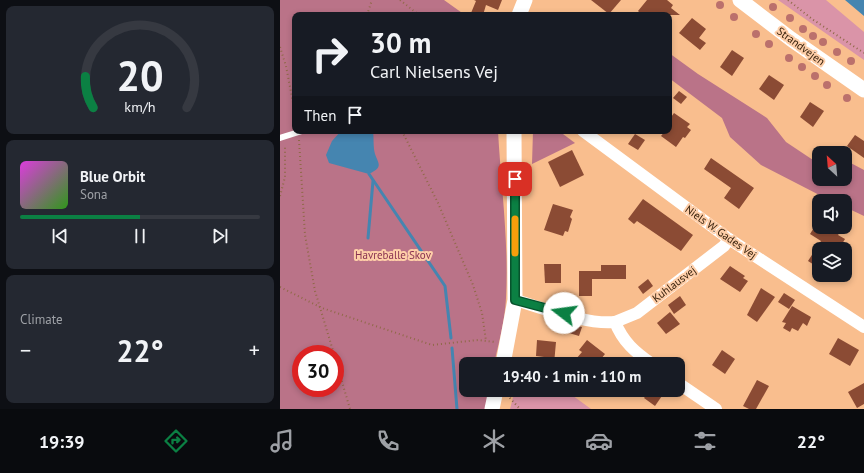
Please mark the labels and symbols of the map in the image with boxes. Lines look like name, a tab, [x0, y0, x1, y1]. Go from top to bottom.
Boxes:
street label: Strandvejen	[774, 24, 828, 68]
north arrow	[812, 146, 852, 186]
pin	[498, 162, 532, 196]
street label: Niels W. Gades Vej	[682, 202, 760, 262]
park label: Havreballe Skov	[355, 248, 432, 262]
street label: Kuhlausvej	[649, 263, 699, 305]
position arrow	[543, 292, 585, 334]
speed limit sign: 30	[292, 345, 344, 397]

